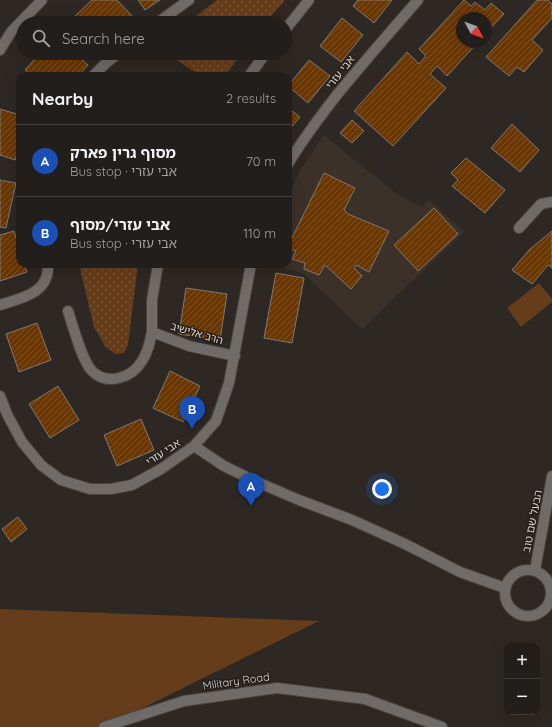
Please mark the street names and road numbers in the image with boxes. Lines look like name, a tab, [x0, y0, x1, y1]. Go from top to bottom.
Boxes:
street label: אבי עזרי	[323, 52, 357, 92]
street label: הרב אלישיב	[169, 319, 225, 347]
street label: אבי עזרי	[143, 436, 183, 468]
street label: הבעל שם טוב	[519, 488, 545, 553]
street label: Military Road	[202, 669, 270, 693]

